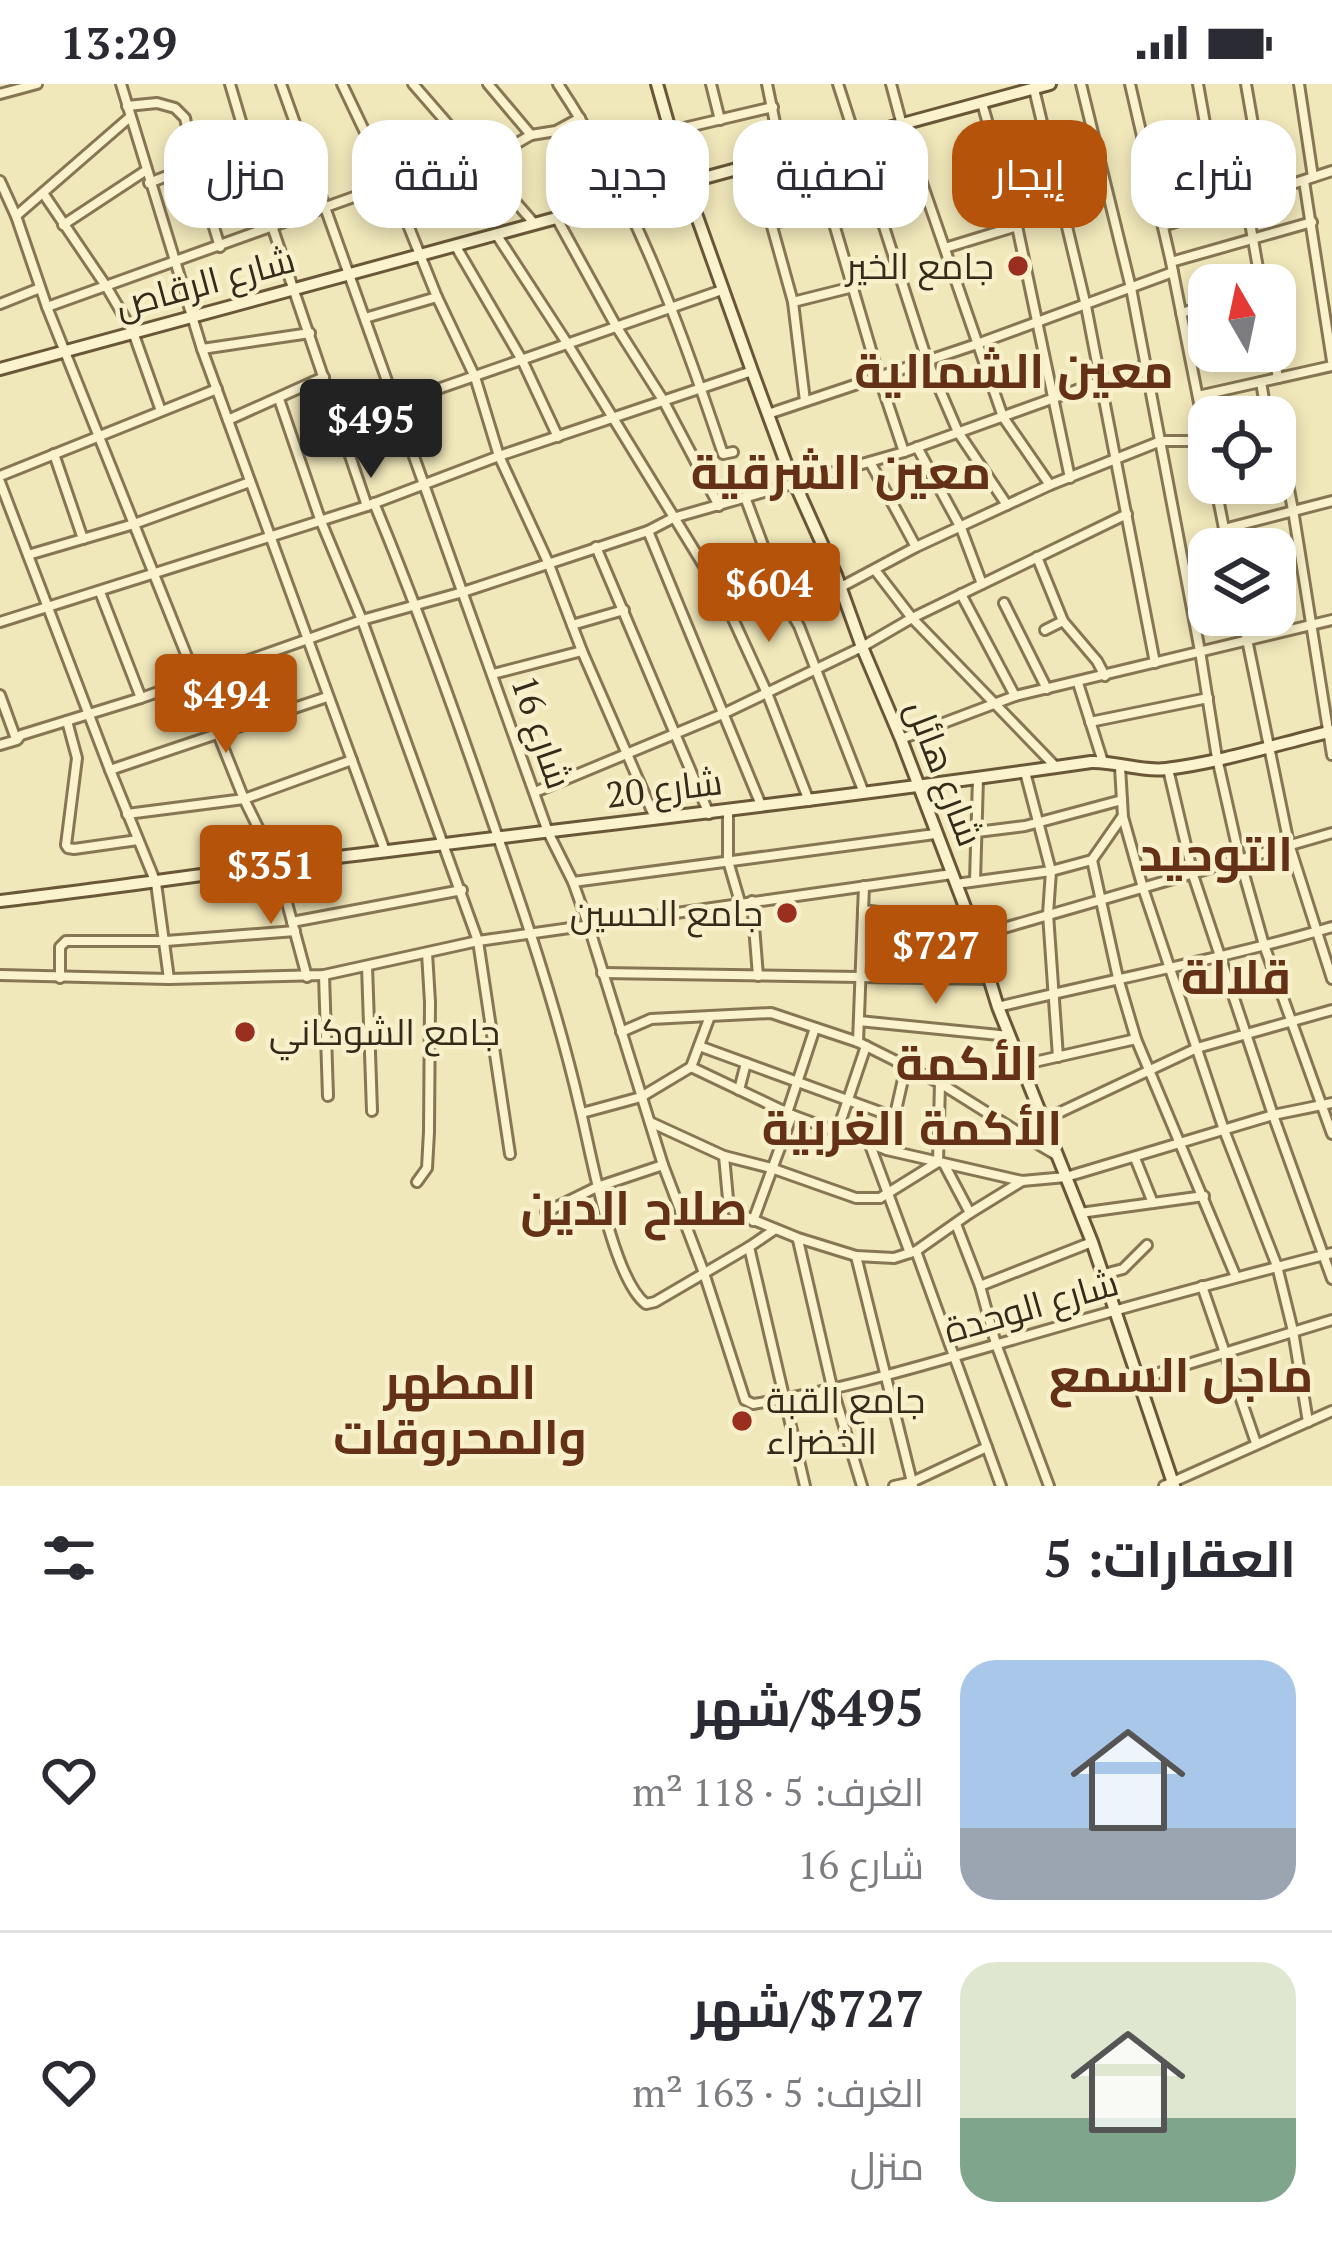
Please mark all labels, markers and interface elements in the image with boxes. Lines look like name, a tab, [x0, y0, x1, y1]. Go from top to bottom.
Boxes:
text: 13:29	[60, 12, 177, 72]
chip: منزل	[164, 120, 328, 228]
chip: شقة	[352, 120, 522, 228]
chip: جديد	[546, 120, 709, 228]
chip: تصفية	[733, 120, 928, 228]
chip: إيجار	[952, 120, 1107, 228]
chip: شراء	[1131, 120, 1296, 228]
street label: شارع الرقاص	[110, 235, 300, 330]
place label: جامع الخير	[844, 242, 994, 291]
marker: جامع الخير	[1005, 253, 1031, 279]
north arrow	[1188, 264, 1296, 372]
map controls	[1188, 264, 1296, 636]
district label: معين الشمالية	[854, 338, 1174, 402]
pin: $495	[300, 379, 442, 481]
text: $495	[327, 392, 415, 444]
button: locate	[1188, 396, 1296, 504]
district label: معين الشرقية	[691, 439, 991, 503]
button: layers	[1188, 528, 1296, 636]
pin: $604	[698, 543, 840, 645]
text: $604	[725, 556, 813, 608]
pin: $494	[155, 654, 297, 756]
text: $494	[182, 667, 270, 719]
street label: شارع 16	[499, 669, 584, 795]
street label: شارع هائل	[894, 693, 995, 853]
street label: شارع 20	[603, 757, 725, 820]
district label: التوحيد	[1139, 821, 1293, 885]
pin: $351	[200, 825, 342, 927]
text: $351	[227, 838, 315, 890]
place label: جامع الحسين	[570, 889, 763, 938]
marker: جامع الحسين	[774, 900, 800, 926]
pin: $727	[865, 905, 1007, 1007]
text: $727	[892, 918, 980, 970]
district label: قلالة	[1181, 944, 1291, 1008]
place label: جامع الشوكاني	[269, 1008, 500, 1061]
marker: جامع الشوكاني	[232, 1019, 258, 1045]
district label: الأكمة	[895, 1030, 1039, 1094]
district label: الأكمة الغربية	[762, 1095, 1062, 1159]
district label: صلاح الدين	[520, 1175, 748, 1241]
street label: شارع الوحدة	[938, 1258, 1124, 1355]
district label: ماجل السمع	[1049, 1342, 1313, 1408]
district label: المطهر والمحروقات	[333, 1349, 587, 1468]
place label: جامع القبة الخضراء	[766, 1376, 925, 1464]
marker: جامع القبة الخضراء	[729, 1408, 755, 1434]
text: العقارات: 5	[1043, 1524, 1296, 1592]
icon: filters	[36, 1525, 102, 1591]
text: $495/شهر	[691, 1673, 924, 1741]
icon: home	[1056, 1708, 1200, 1852]
icon: heart	[36, 1747, 102, 1813]
text: الغرف: 5 · 118 m²	[632, 1765, 924, 1817]
text: شارع 16	[797, 1838, 924, 1890]
text: $727/شهر	[691, 1974, 924, 2042]
icon: home	[1056, 2010, 1200, 2154]
icon: heart	[36, 2049, 102, 2115]
text: الغرف: 5 · 163 m²	[632, 2066, 924, 2118]
text: منزل	[850, 2139, 924, 2191]

